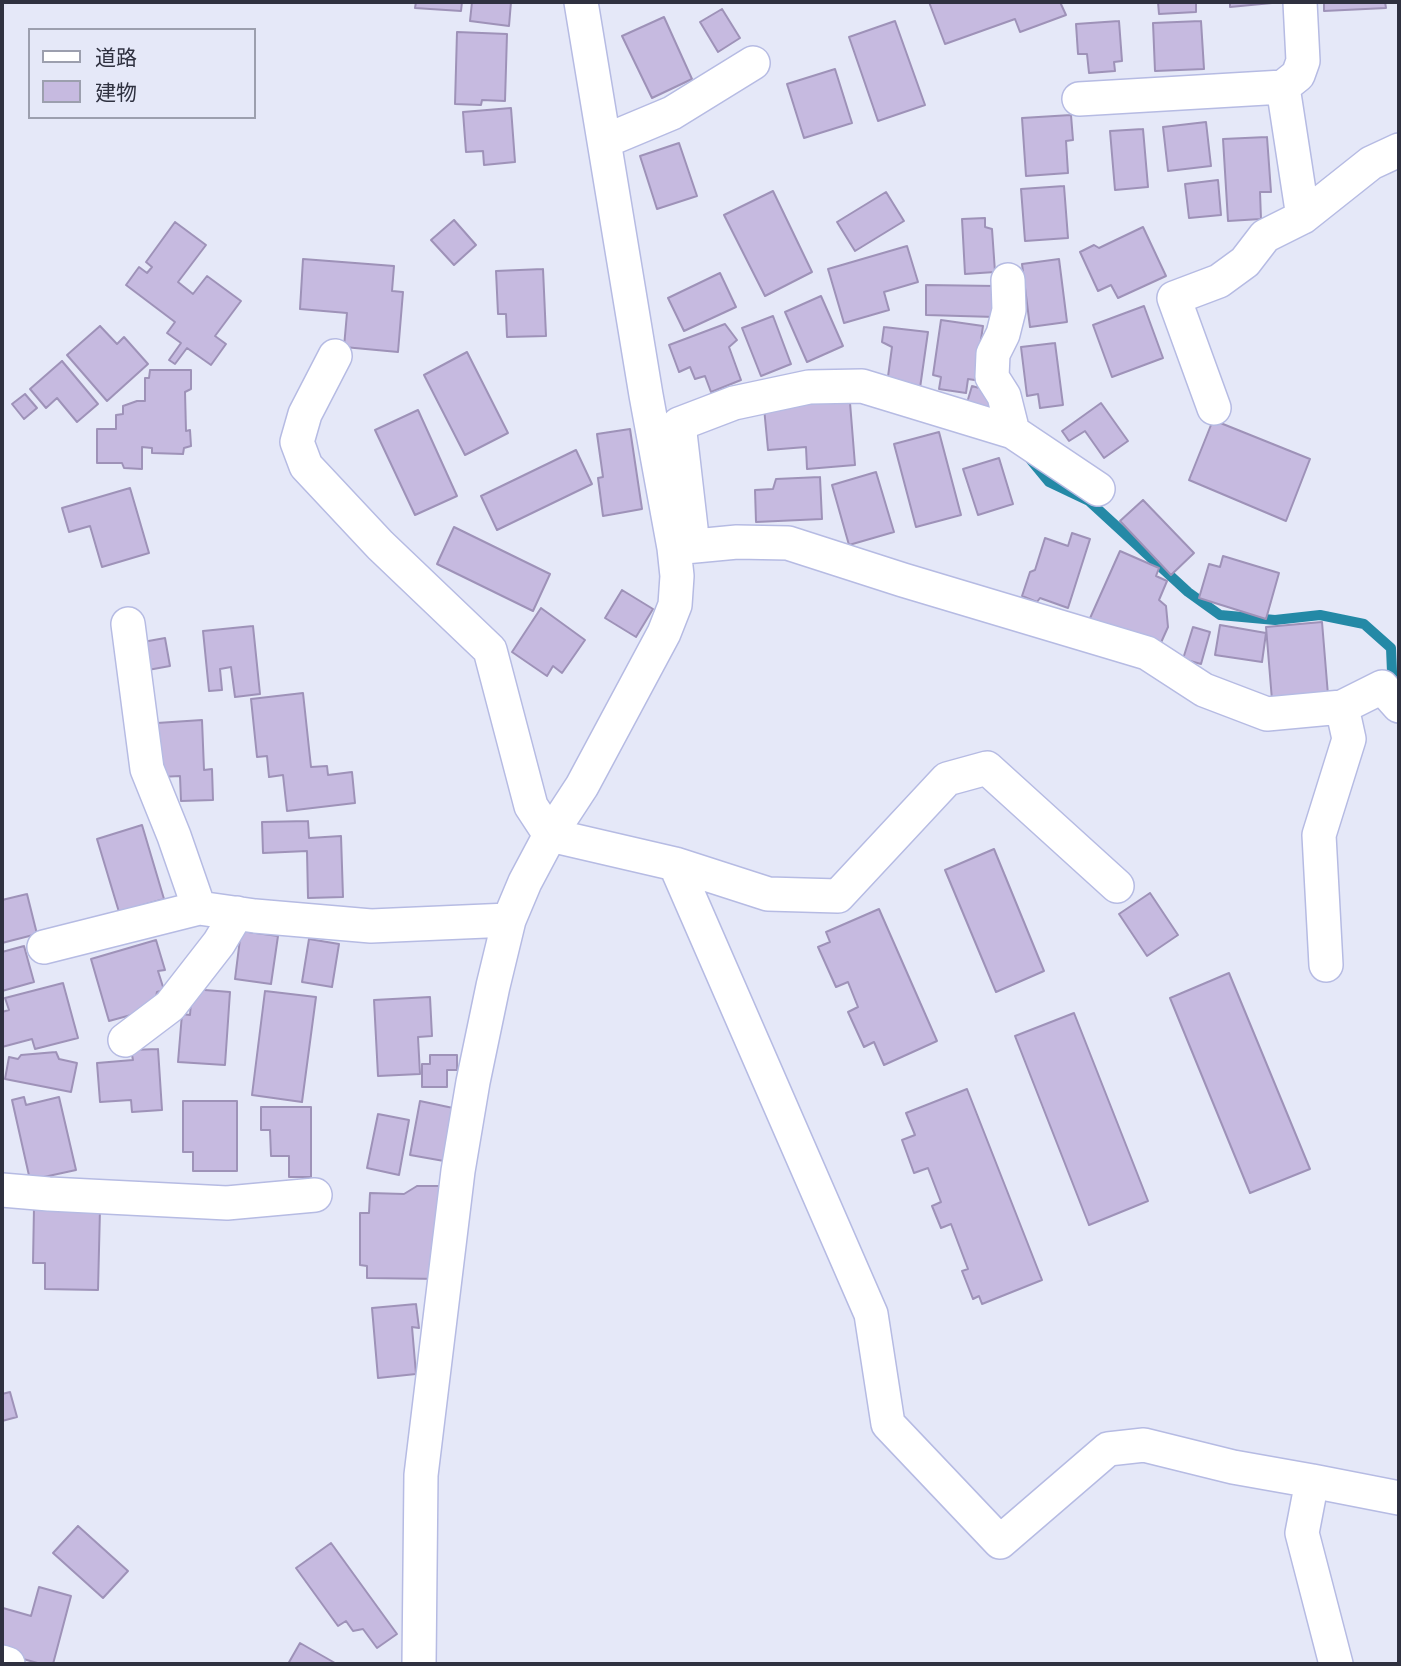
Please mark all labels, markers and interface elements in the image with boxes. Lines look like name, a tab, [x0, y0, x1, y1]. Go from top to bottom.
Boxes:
legend	[28, 28, 256, 119]
text: 道路	[95, 43, 137, 72]
text: 建物	[95, 78, 137, 107]

